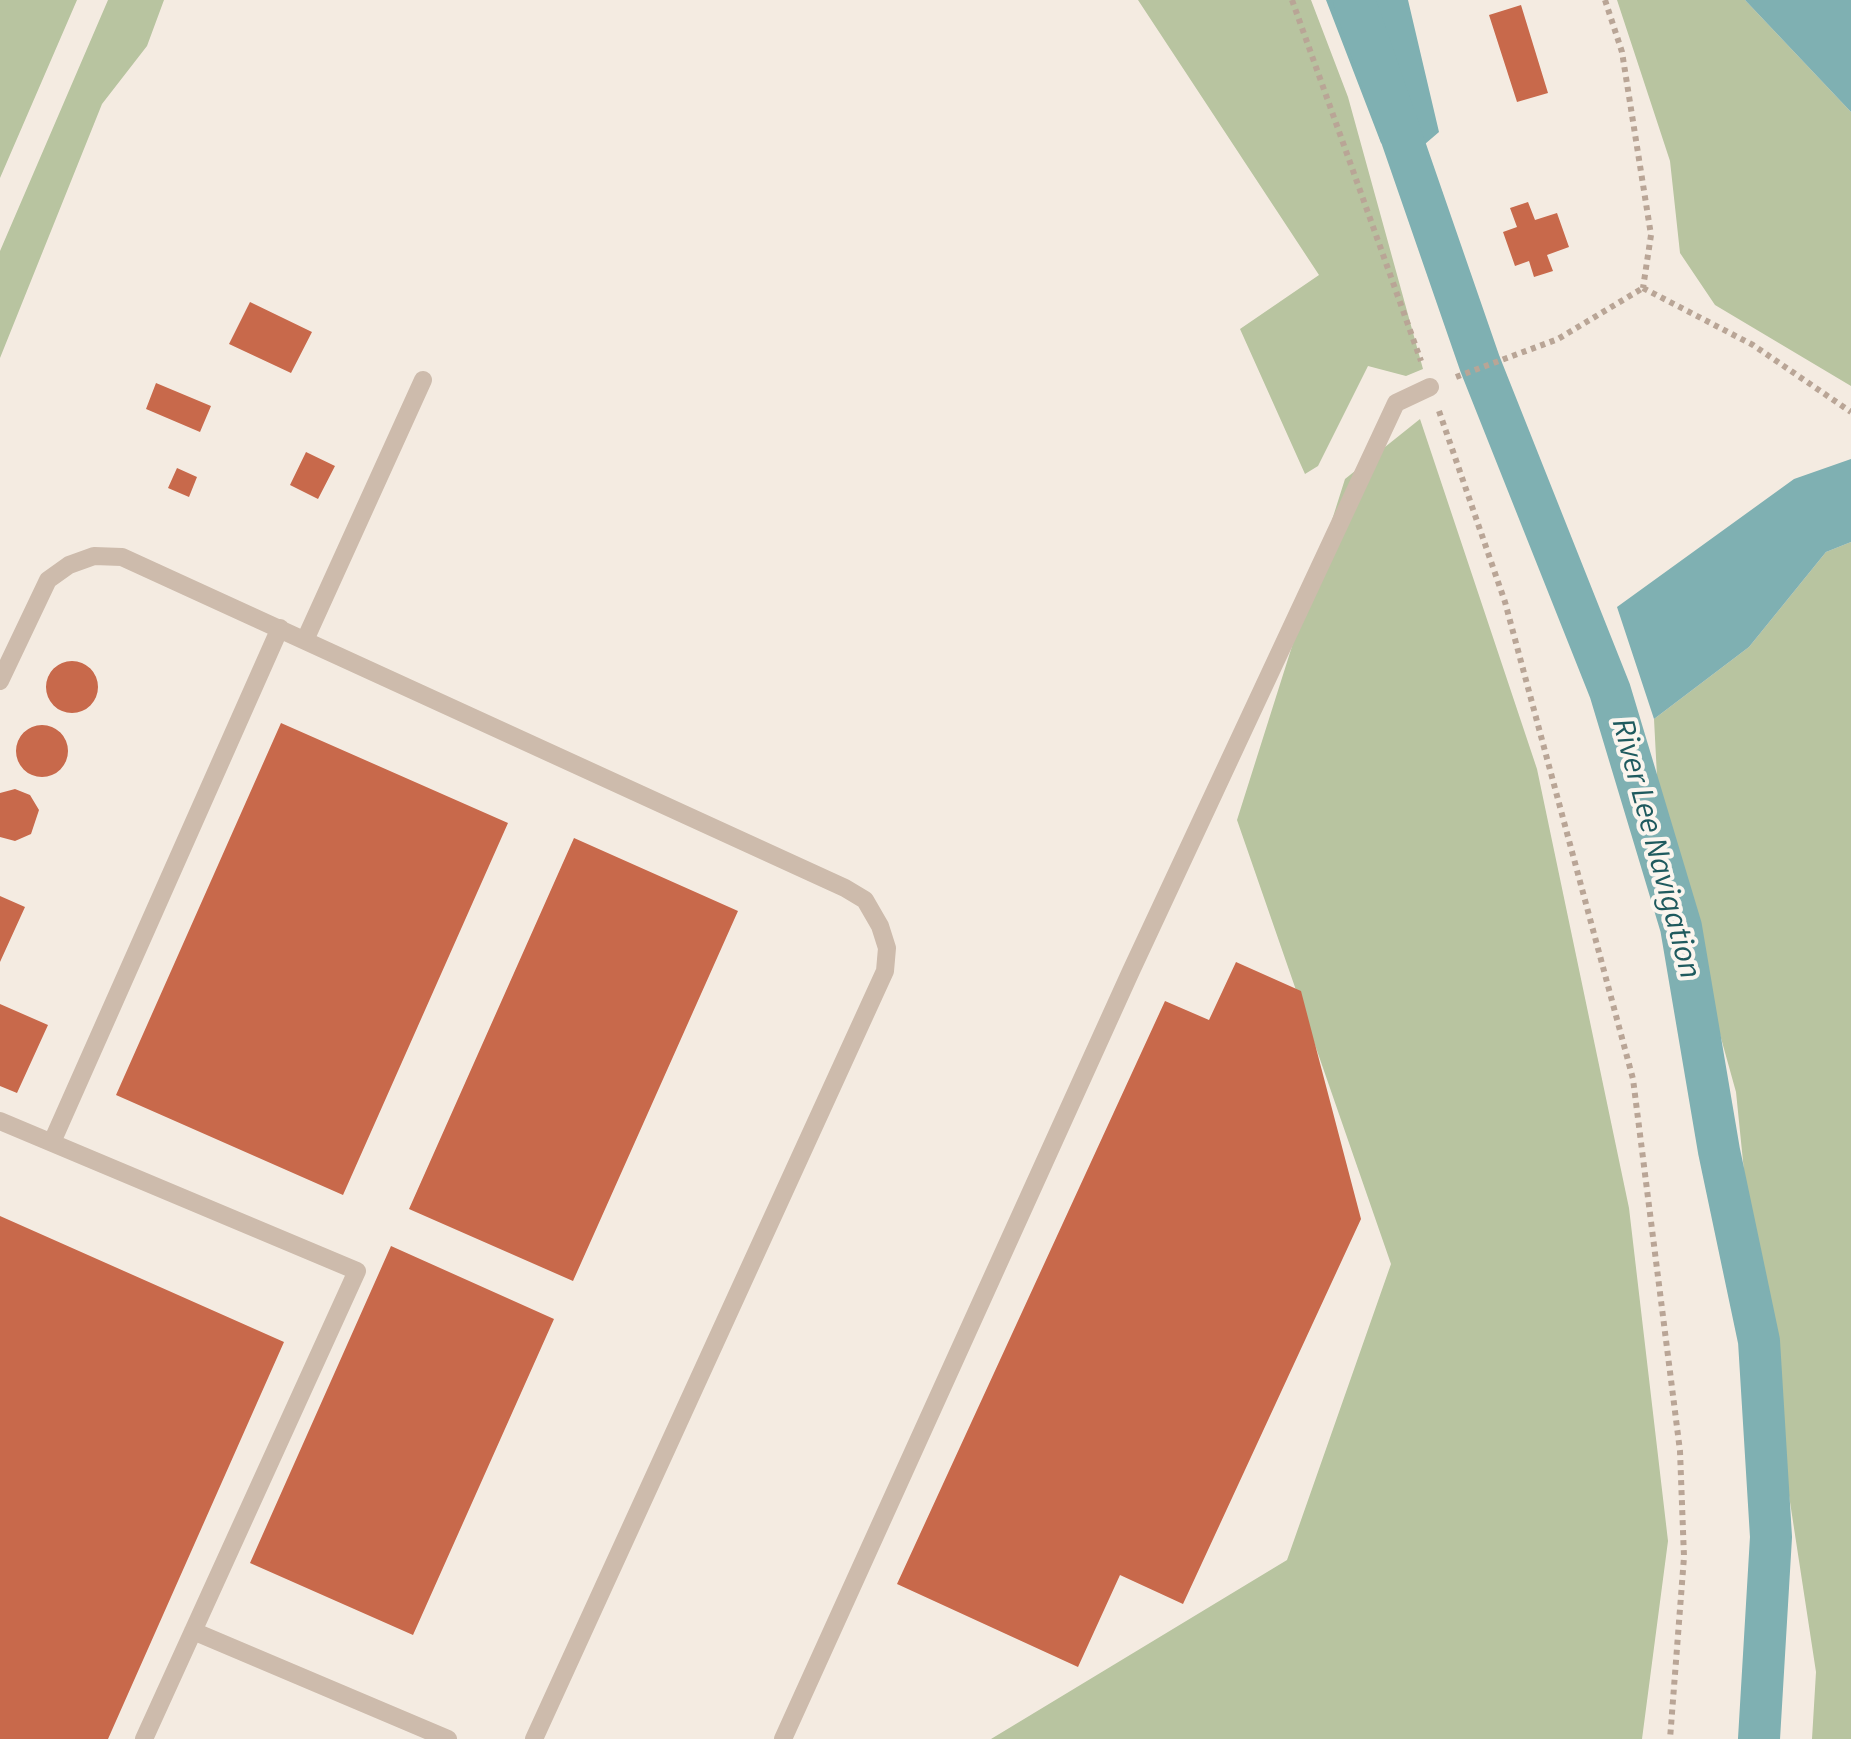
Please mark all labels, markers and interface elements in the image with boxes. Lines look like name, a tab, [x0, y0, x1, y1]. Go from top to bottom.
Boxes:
water label: River Lee Navigation	[1601, 715, 1707, 983]

